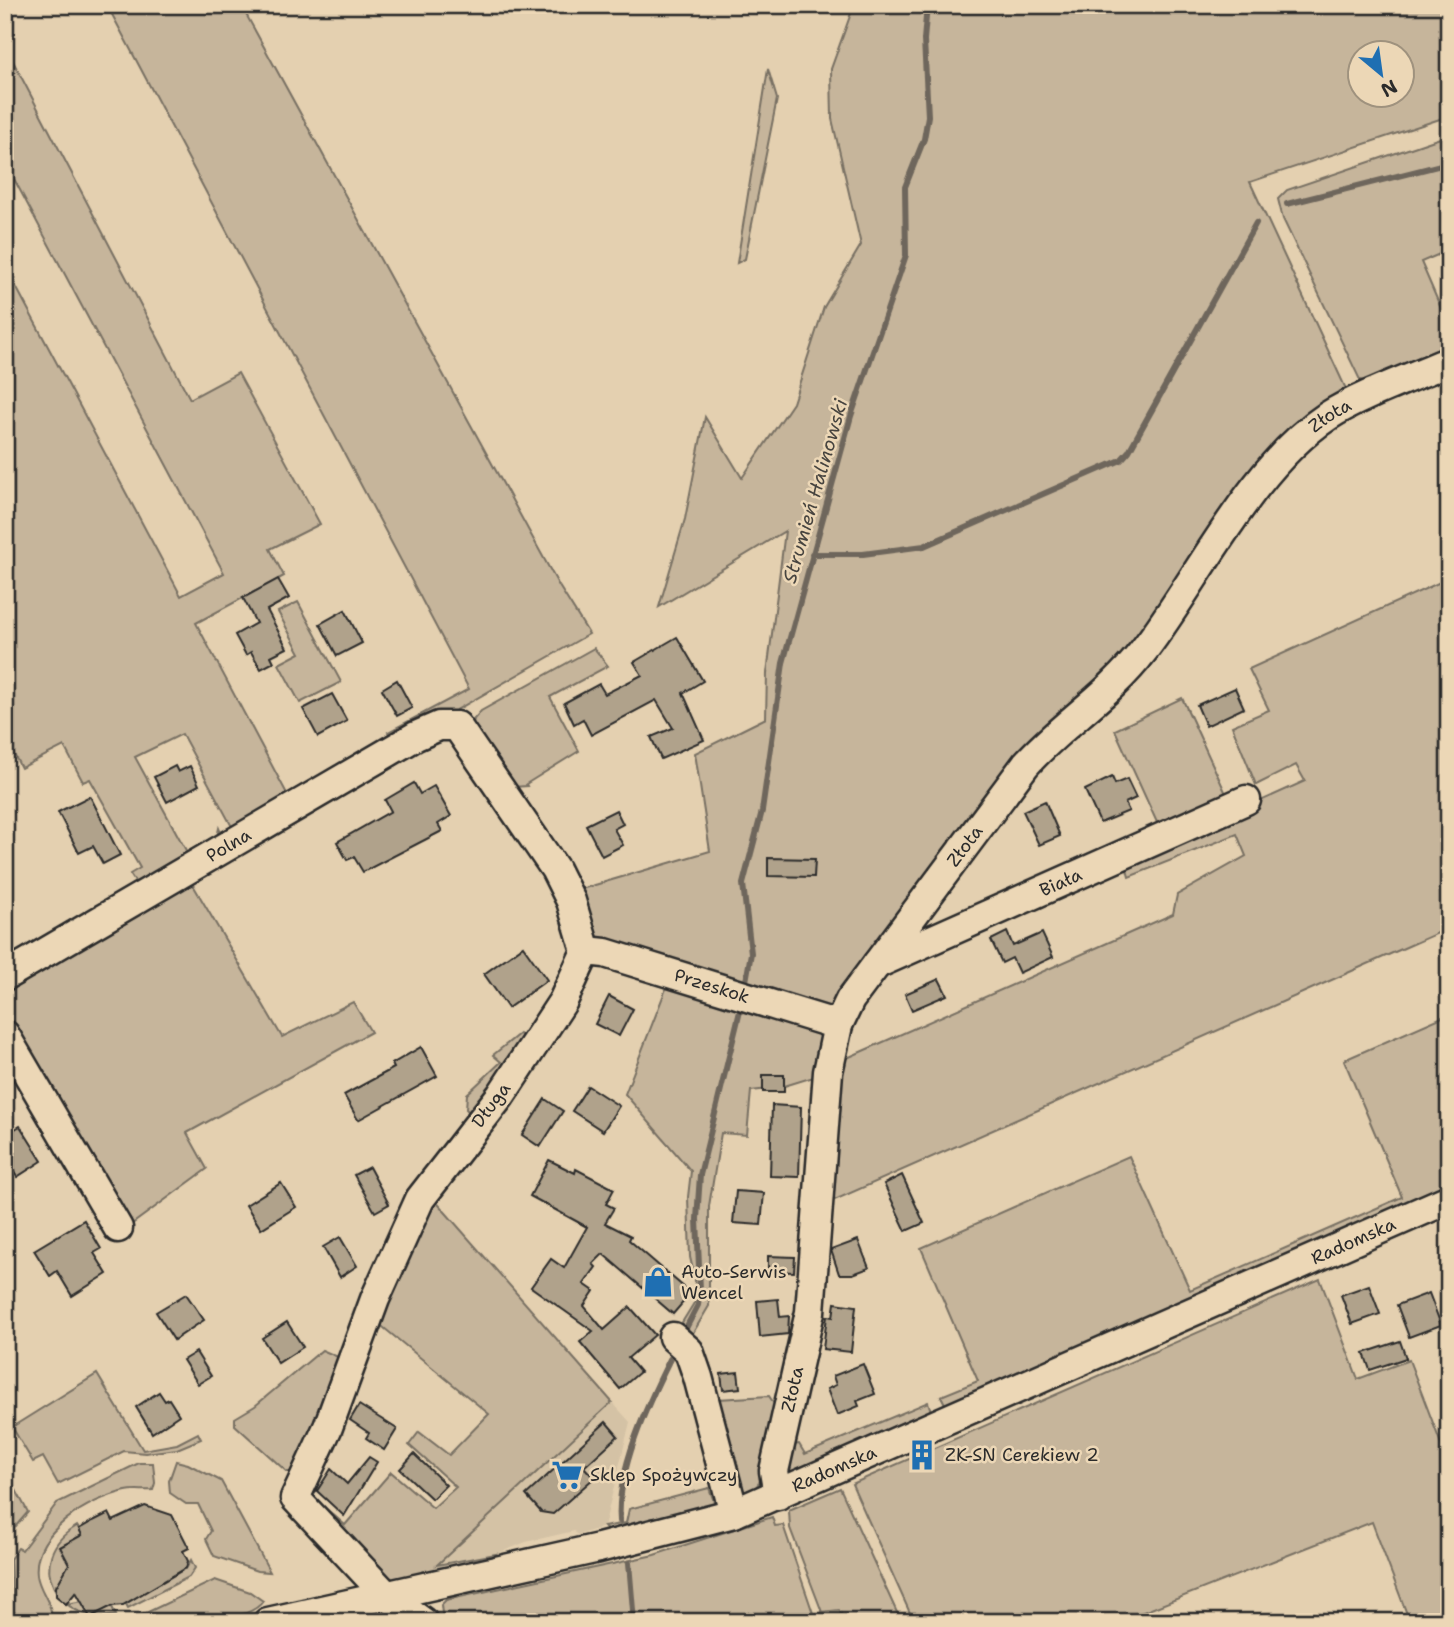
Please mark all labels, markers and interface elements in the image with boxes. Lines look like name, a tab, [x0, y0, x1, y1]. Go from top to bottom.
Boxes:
north arrow	[1346, 38, 1416, 108]
text: N	[1376, 74, 1402, 103]
street label: Złota	[1304, 393, 1355, 438]
water label: Strumień Halinowski	[777, 395, 853, 586]
street label: Złota	[941, 820, 988, 872]
street label: Polna	[202, 823, 256, 868]
street label: Biała	[1036, 862, 1086, 902]
street label: Przeskok	[671, 963, 752, 1009]
street label: Długa	[466, 1077, 516, 1133]
street label: Radomska	[1307, 1212, 1399, 1270]
place label: Auto-Serwis Wencel	[681, 1260, 787, 1305]
shop icon: Auto-Serwis Wencel	[641, 1265, 675, 1299]
street label: Złota	[776, 1364, 809, 1415]
building icon: ZK-SN Cerekiew 2	[905, 1438, 939, 1472]
street label: Radomska	[788, 1440, 880, 1498]
place label: ZK-SN Cerekiew 2	[945, 1443, 1099, 1467]
supermarket icon: Sklep Spożywczy	[550, 1458, 584, 1492]
place label: Sklep Spożywczy	[590, 1463, 737, 1487]

